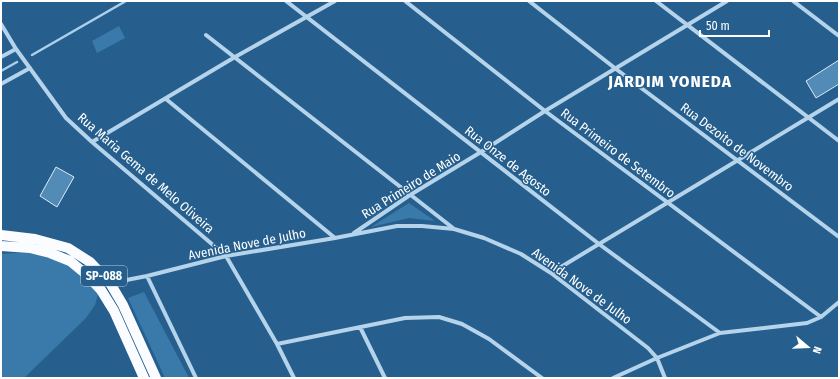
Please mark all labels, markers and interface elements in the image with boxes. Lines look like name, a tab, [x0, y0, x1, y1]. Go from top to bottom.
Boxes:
scale bar	[700, 12, 769, 38]
text: 50 m	[706, 19, 730, 33]
district label: JARDIM YONEDA	[607, 71, 732, 92]
street label: Rua Dezoito de Novembro	[678, 100, 797, 194]
street label: Rua Primeiro de Setembro	[558, 105, 678, 201]
street label: Rua Maria Gema de Melo Oliveira	[75, 110, 217, 236]
street label: Rua Onze de Agosto	[462, 123, 554, 199]
street label: Rua Primeiro de Maio	[359, 148, 463, 221]
street label: Avenida Nove de Julho	[187, 225, 307, 263]
street label: Avenida Nove de Julho	[529, 245, 635, 327]
road number: SP-088	[81, 266, 127, 286]
north arrow	[788, 327, 828, 367]
text: N	[810, 345, 824, 355]

